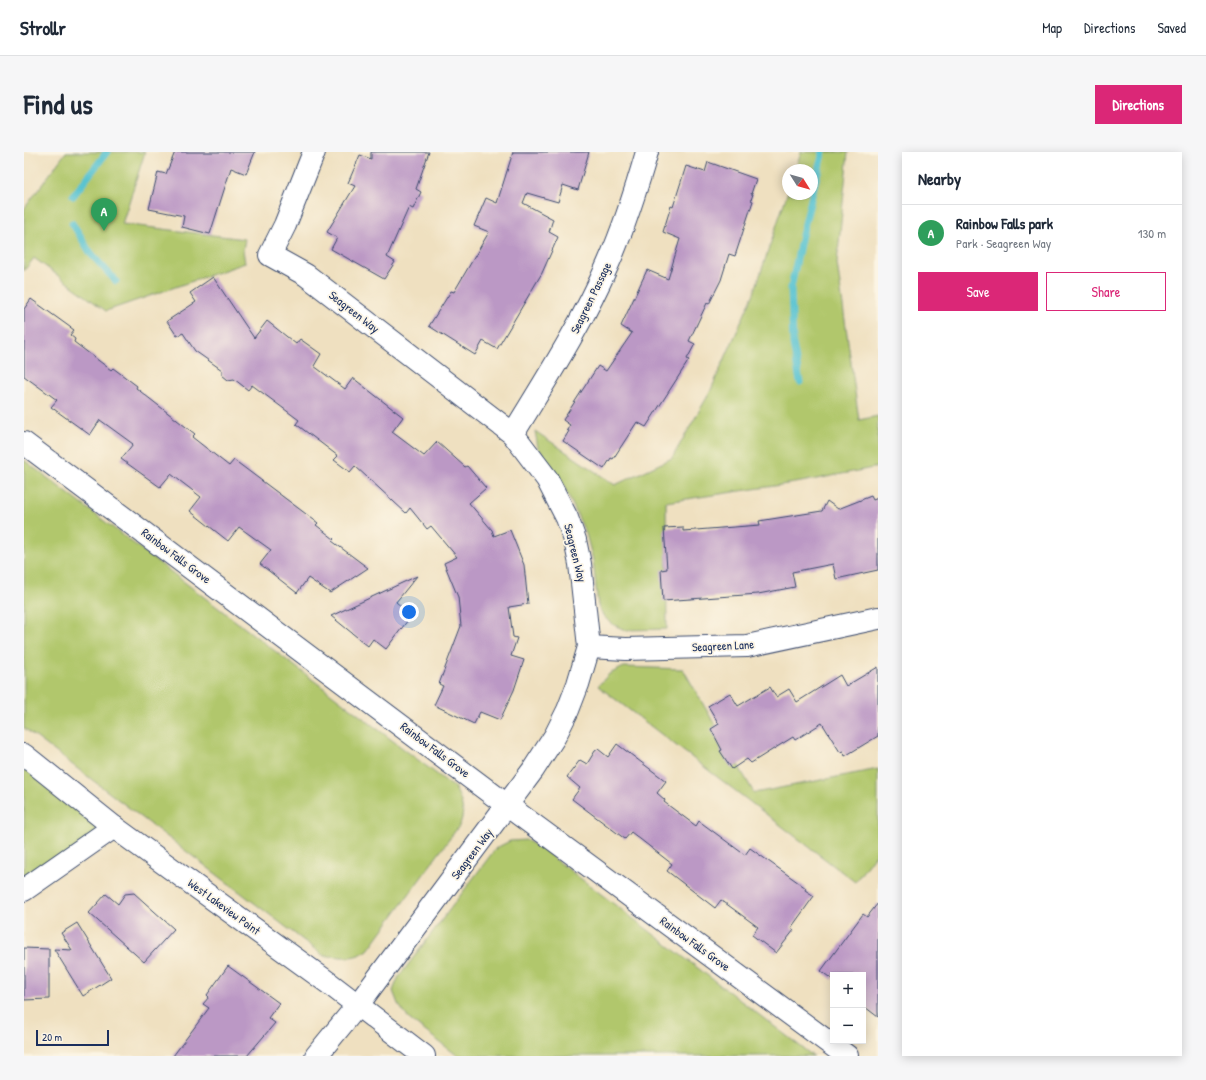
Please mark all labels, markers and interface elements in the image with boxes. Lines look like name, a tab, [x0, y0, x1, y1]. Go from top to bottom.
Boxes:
text: Strollr	[20, 15, 66, 41]
text: Map	[1042, 18, 1062, 37]
text: Directions	[1084, 18, 1135, 37]
text: Saved	[1157, 18, 1186, 37]
text: Find us	[24, 85, 93, 123]
button: Directions	[1095, 85, 1182, 124]
north arrow	[782, 164, 818, 200]
text: Nearby	[918, 167, 961, 190]
pin: A	[91, 198, 117, 231]
text: Rainbow Falls park	[956, 213, 1053, 234]
text: A	[928, 224, 934, 242]
text: 130 m	[1138, 224, 1166, 242]
text: Park · Seagreen Way	[956, 234, 1051, 252]
street label: Seagreen Passage	[566, 259, 615, 336]
button: Save	[918, 272, 1038, 311]
button: Share	[1046, 272, 1166, 311]
street label: Seagreen Way	[325, 286, 383, 337]
street label: Seagreen Way	[560, 522, 591, 584]
street label: Rainbow Falls Grove	[138, 524, 215, 587]
your location	[399, 602, 419, 622]
street label: Seagreen Lane	[692, 635, 755, 656]
street label: Rainbow Falls Grove	[397, 718, 474, 781]
street label: Seagreen Way	[447, 825, 496, 883]
street label: West Lakeview Point	[184, 874, 265, 939]
street label: Rainbow Falls Grove	[657, 912, 734, 975]
map controls	[830, 972, 866, 1044]
button: +	[830, 972, 866, 1008]
button: −	[830, 1008, 866, 1044]
scale bar	[36, 1028, 109, 1047]
text: 20 m	[42, 1030, 62, 1044]

